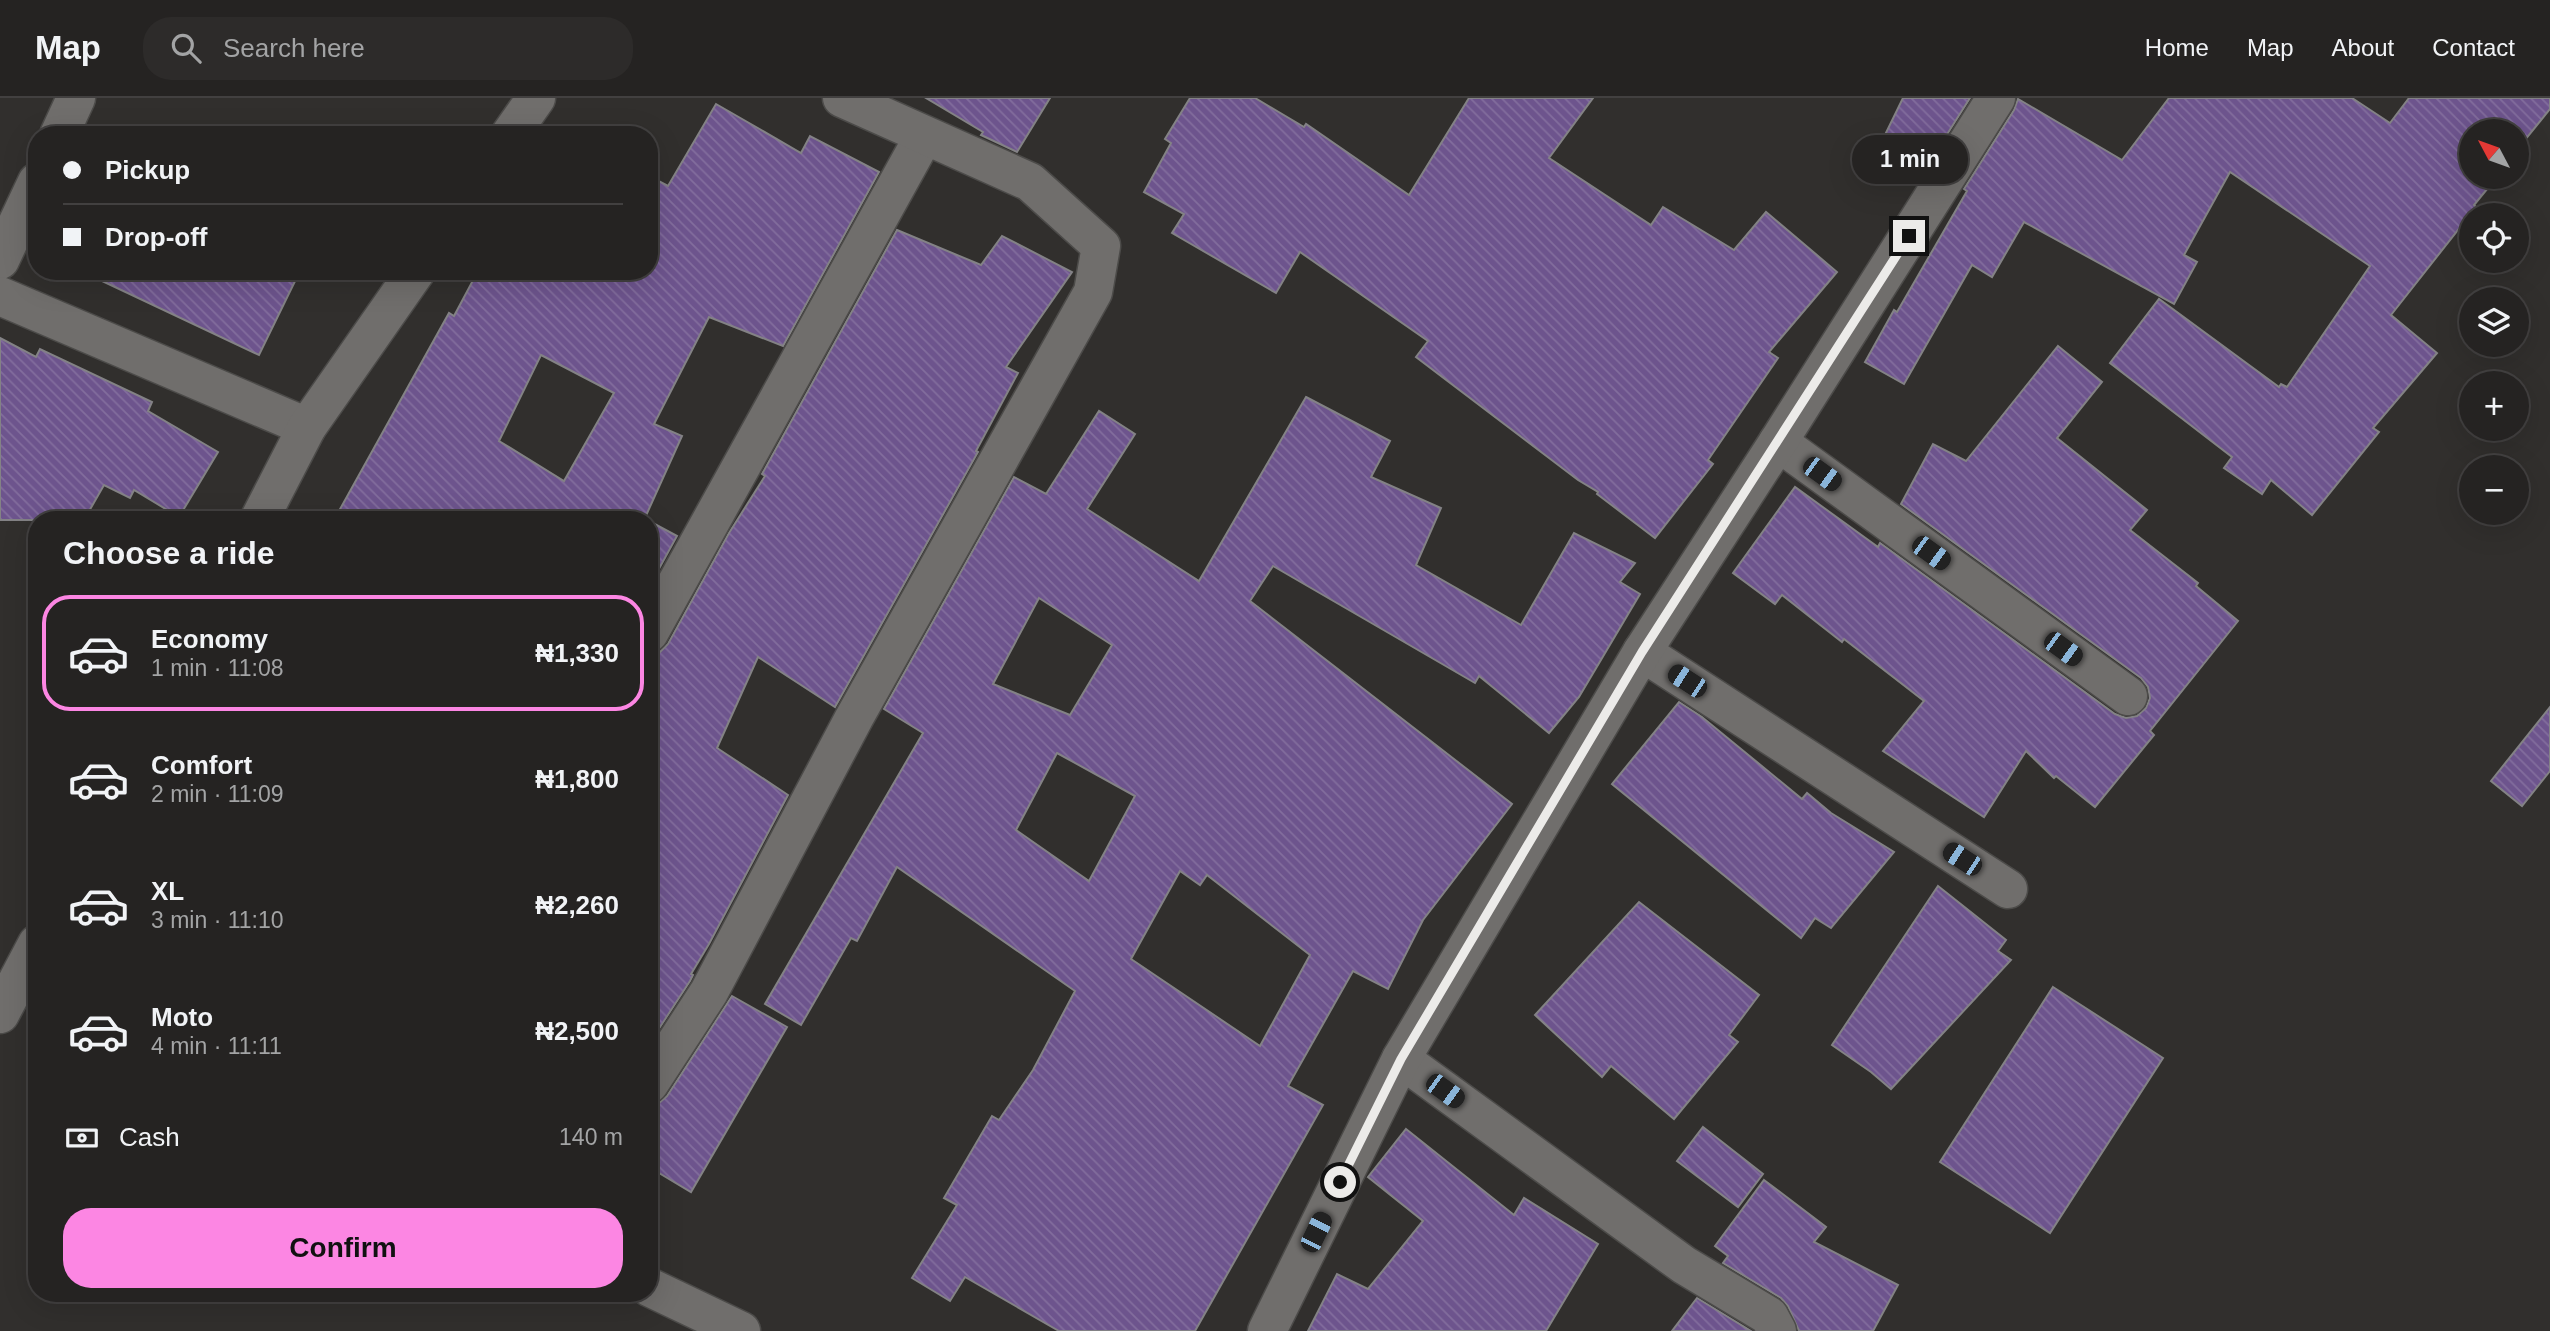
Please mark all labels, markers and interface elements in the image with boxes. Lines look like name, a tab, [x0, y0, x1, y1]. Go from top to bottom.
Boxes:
search box	[143, 17, 633, 80]
text: Map	[35, 29, 101, 66]
icon: search	[167, 29, 205, 67]
text: Search here	[223, 33, 365, 63]
text: Home	[2145, 34, 2209, 61]
text: Map	[2247, 34, 2294, 61]
text: About	[2332, 34, 2394, 61]
text: Contact	[2432, 34, 2515, 61]
north arrow	[2459, 119, 2529, 189]
map controls	[2459, 119, 2529, 525]
callout: 1 min	[1851, 135, 1967, 184]
text: 1 min	[1880, 146, 1940, 172]
text: Pickup	[105, 155, 190, 185]
button: locate	[2459, 203, 2529, 273]
route end	[1893, 220, 1925, 252]
text: Drop-off	[105, 222, 208, 252]
button: layers	[2459, 287, 2529, 357]
button: +	[2459, 371, 2529, 441]
car	[1799, 453, 1846, 495]
button: −	[2459, 455, 2529, 525]
car	[1908, 532, 1955, 574]
text: Choose a ride	[63, 535, 275, 571]
icon: car	[67, 622, 130, 685]
text: Economy	[151, 624, 268, 654]
car	[2040, 628, 2087, 670]
text: ₦1,330	[535, 638, 619, 668]
text: 1 min · 11:08	[151, 655, 284, 681]
car	[1664, 661, 1711, 701]
icon: car	[67, 748, 130, 811]
text: Comfort	[151, 750, 252, 780]
text: ₦1,800	[535, 764, 619, 794]
text: 2 min · 11:09	[151, 781, 284, 807]
car	[1939, 839, 1986, 879]
icon: car	[67, 874, 130, 937]
text: XL	[151, 876, 184, 906]
text: ₦2,260	[535, 890, 619, 920]
text: 3 min · 11:10	[151, 907, 284, 933]
icon: car	[67, 1000, 130, 1063]
text: Moto	[151, 1002, 213, 1032]
text: ₦2,500	[535, 1016, 619, 1046]
text: 4 min · 11:11	[151, 1033, 282, 1059]
car	[1422, 1070, 1469, 1112]
icon: cash	[63, 1119, 101, 1157]
text: Cash	[119, 1122, 180, 1152]
text: 140 m	[559, 1124, 623, 1150]
route start	[1324, 1166, 1356, 1198]
button: Confirm	[63, 1208, 623, 1288]
car	[1298, 1209, 1335, 1255]

